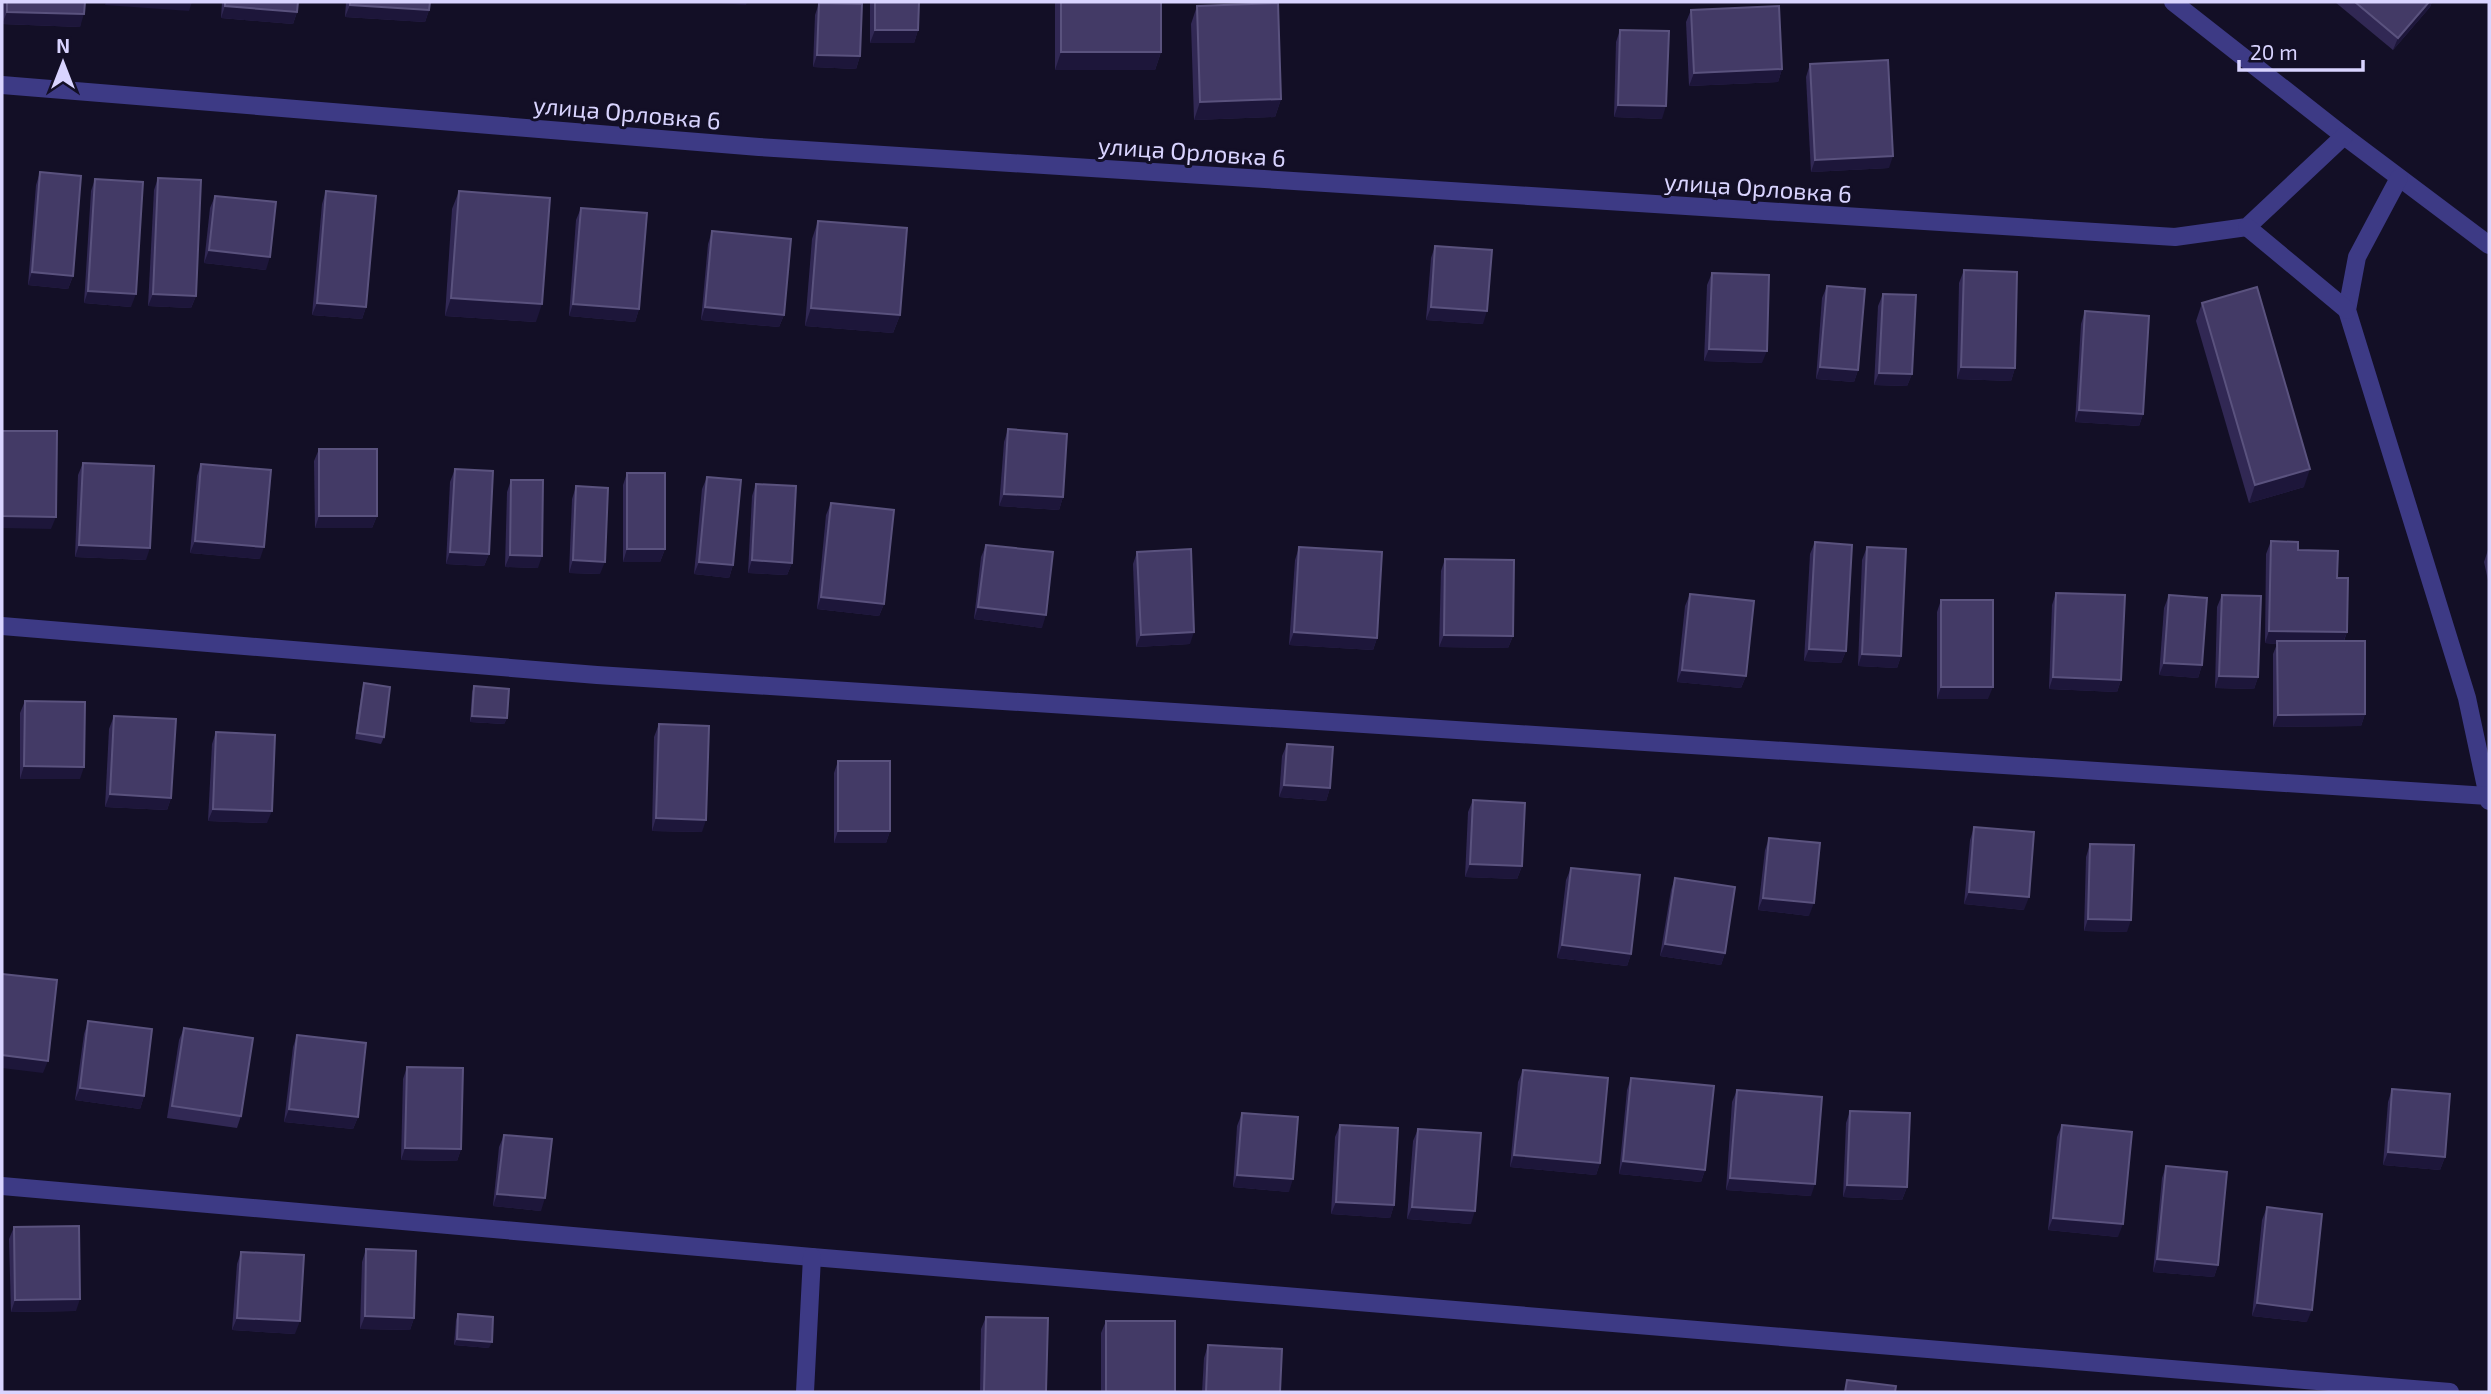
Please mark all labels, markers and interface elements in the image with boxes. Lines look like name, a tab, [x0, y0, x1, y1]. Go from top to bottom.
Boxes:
north arrow	[28, 28, 98, 98]
scale bar	[2239, 28, 2363, 72]
text: N	[56, 34, 70, 57]
text: 20 m	[2250, 39, 2298, 64]
street label: улица Орловка 6	[532, 89, 722, 136]
street label: улица Орловка 6	[1097, 130, 1287, 173]
street label: улица Орловка 6	[1663, 166, 1853, 209]

